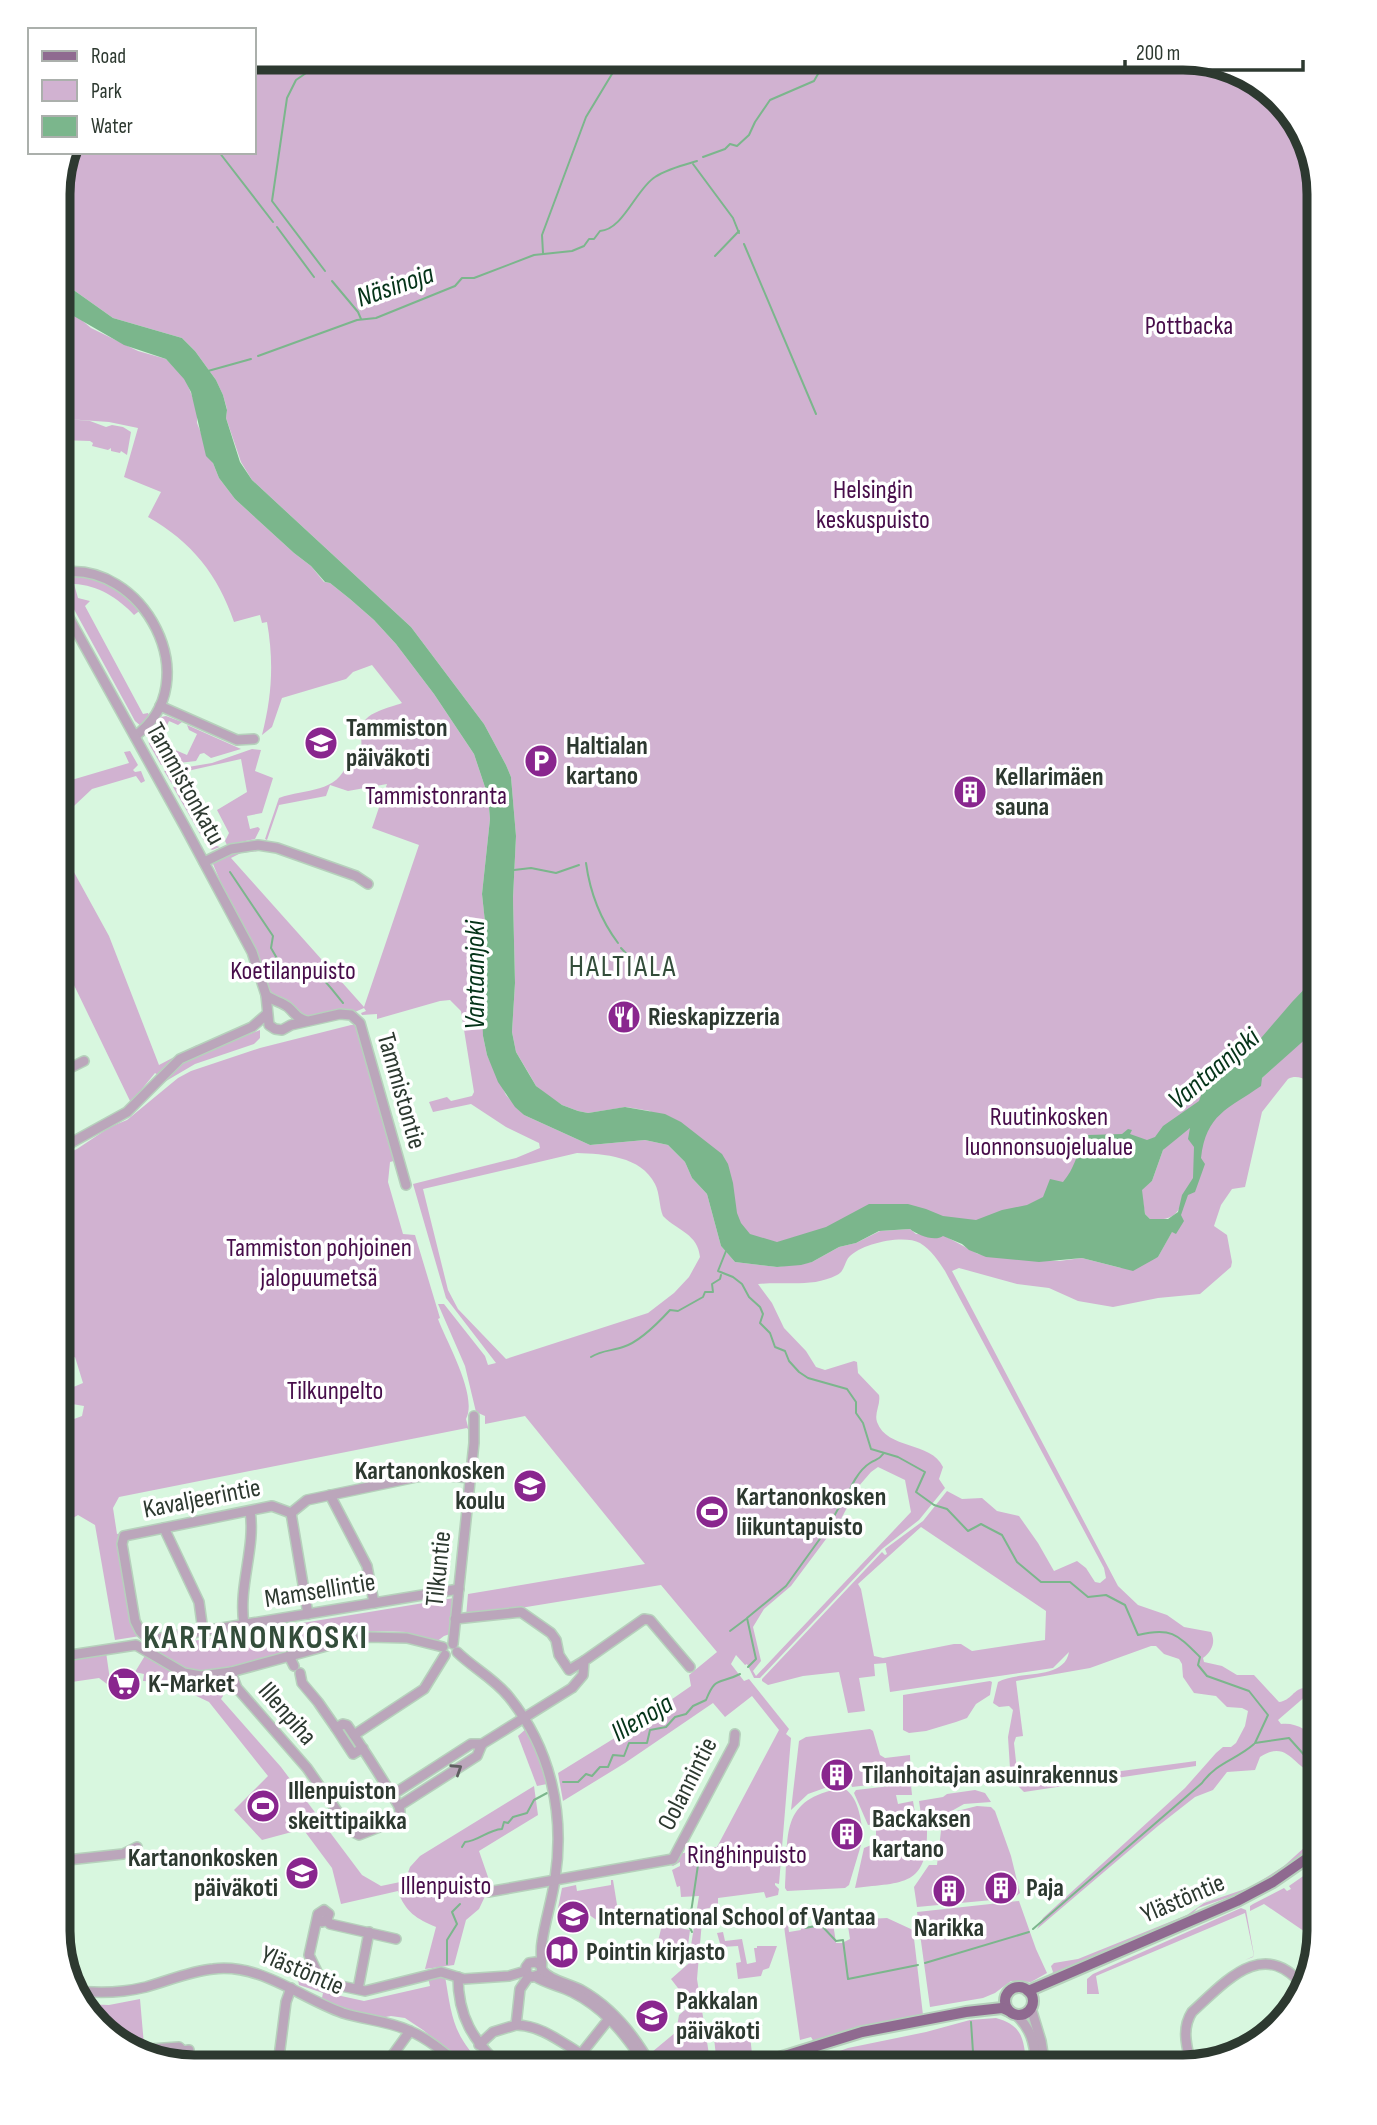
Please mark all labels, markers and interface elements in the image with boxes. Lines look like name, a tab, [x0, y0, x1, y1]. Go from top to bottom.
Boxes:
legend	[28, 28, 256, 154]
scale bar	[1125, 28, 1304, 72]
text: 200 m	[1136, 41, 1180, 66]
text: Road	[91, 44, 126, 69]
text: Park	[91, 79, 122, 104]
text: Water	[91, 114, 133, 139]
water label: Näsinoja	[352, 257, 439, 315]
park label: Pottbacka	[1145, 311, 1233, 342]
park label: Helsingin keskuspuisto	[816, 475, 930, 536]
place label: Tammiston päiväkoti	[346, 713, 447, 774]
street label: Tammistonkatu	[139, 718, 231, 850]
school or university icon: Tammiston päiväkoti	[302, 724, 340, 762]
place label: Haltialan kartano	[566, 731, 648, 792]
parking icon: Haltialan kartano	[522, 742, 560, 780]
place label: Kellarimäen sauna	[995, 762, 1103, 823]
building icon: Kellarimäen sauna	[951, 773, 989, 811]
park label: Tammistonranta	[365, 781, 507, 812]
water label: Vantaanjoki	[459, 920, 492, 1030]
district label: HALTIALA	[569, 949, 677, 985]
park label: Koetilanpuisto	[230, 956, 356, 987]
restaurant icon: Rieskapizzeria	[605, 998, 643, 1036]
place label: Rieskapizzeria	[648, 1002, 780, 1033]
water label: Vantaanjoki	[1162, 1021, 1267, 1117]
street label: Tammistontie	[370, 1029, 432, 1153]
park label: Ruutinkosken luonnonsuojelualue	[965, 1102, 1133, 1163]
park label: Tammiston pohjoinen jalopuumetsä	[226, 1233, 412, 1294]
park label: Tilkunpelto	[287, 1376, 383, 1407]
place label: Kartanonkosken koulu	[355, 1456, 505, 1517]
school or university icon: Kartanonkosken koulu	[511, 1467, 549, 1505]
street label: Kavaljeerintie	[141, 1472, 263, 1526]
place label: Kartanonkosken liikuntapuisto	[736, 1482, 886, 1543]
sports icon: Kartanonkosken liikuntapuisto	[693, 1493, 731, 1531]
street label: Tilkuntie	[420, 1530, 458, 1608]
street label: Mamsellintie	[263, 1567, 377, 1615]
district label: KARTANONKOSKI	[143, 1618, 369, 1658]
supermarket icon: K-Market	[105, 1665, 143, 1703]
place label: K-Market	[148, 1669, 235, 1700]
street label: Illenpiha	[251, 1676, 323, 1752]
water label: Illenoja	[605, 1687, 679, 1749]
street label: Oolannintie	[651, 1732, 725, 1836]
building icon: Tilanhoitajan asuinrakennus	[818, 1756, 856, 1794]
place label: Tilanhoitajan asuinrakennus	[862, 1760, 1118, 1791]
one-way arrow	[449, 1764, 462, 1777]
place label: Illenpuiston skeittipaikka	[288, 1776, 407, 1837]
sports icon: Illenpuiston skeittipaikka	[244, 1787, 282, 1825]
place label: Backaksen kartano	[872, 1804, 971, 1865]
building icon: Backaksen kartano	[828, 1815, 866, 1853]
park label: Ringhinpuisto	[687, 1840, 807, 1871]
place label: Kartanonkosken päiväkoti	[128, 1843, 278, 1904]
school or university icon: Kartanonkosken päiväkoti	[283, 1854, 321, 1892]
street label: Ylästöntie	[1137, 1868, 1229, 1930]
building icon: Paja	[982, 1869, 1020, 1907]
park label: Illenpuisto	[401, 1871, 491, 1902]
building icon: Narikka	[930, 1872, 968, 1910]
place label: Paja	[1026, 1873, 1064, 1904]
school or university icon: International School of Vantaa	[554, 1898, 592, 1936]
place label: International School of Vantaa	[598, 1902, 876, 1933]
place label: Narikka	[914, 1913, 984, 1944]
library icon: Pointin kirjasto	[543, 1933, 581, 1971]
place label: Pointin kirjasto	[586, 1937, 725, 1968]
street label: Ylästöntie	[256, 1940, 348, 2002]
place label: Pakkalan päiväkoti	[676, 1986, 760, 2047]
school or university icon: Pakkalan päiväkoti	[633, 1997, 671, 2035]

